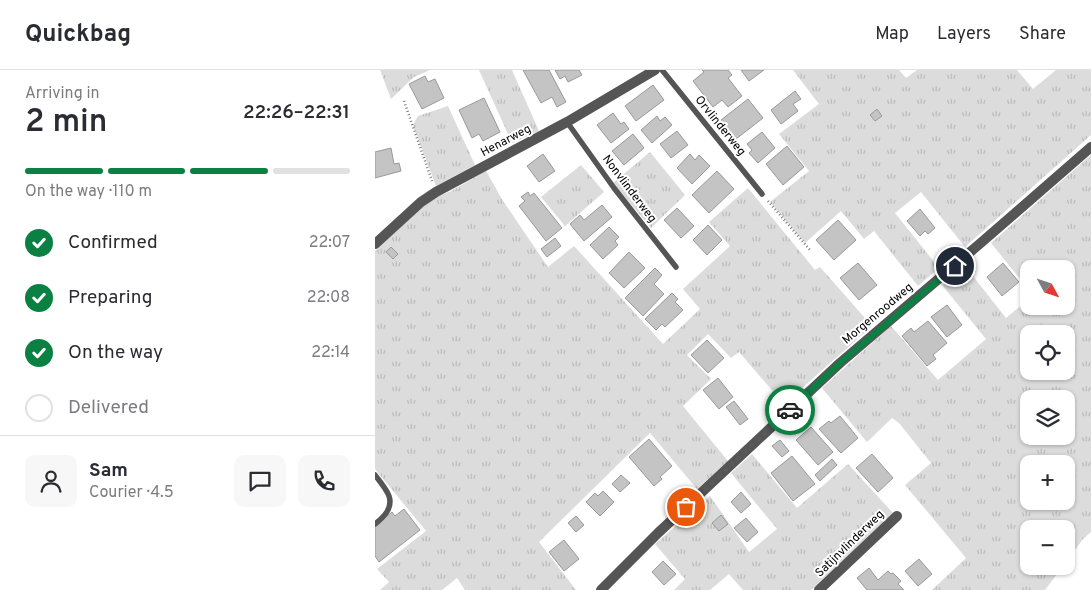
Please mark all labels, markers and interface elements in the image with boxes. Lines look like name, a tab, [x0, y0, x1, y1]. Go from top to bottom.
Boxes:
text: Quickbag	[25, 20, 131, 50]
text: Map	[875, 23, 909, 46]
text: Layers	[937, 23, 991, 46]
text: Share	[1019, 23, 1066, 46]
text: Arriving in	[25, 84, 100, 104]
street label: Orvlinderweg	[691, 93, 749, 159]
text: 22:26–22:31	[243, 101, 350, 125]
text: 2 min	[25, 103, 107, 143]
street label: Henarweg	[478, 121, 534, 161]
street label: Nonvlinderweg	[598, 152, 660, 226]
text: On the way · 110 m	[25, 182, 152, 202]
icon: check	[25, 229, 53, 257]
text: Confirmed	[68, 231, 158, 255]
text: 22:07	[309, 233, 350, 253]
pin	[934, 245, 976, 287]
icon: home	[941, 252, 969, 280]
north arrow	[1020, 260, 1075, 315]
map controls	[1020, 260, 1075, 575]
street label: Morgenroodweg	[839, 280, 917, 348]
icon: check	[25, 284, 53, 312]
text: Preparing	[68, 286, 152, 310]
text: 22:08	[307, 288, 350, 308]
button: locate	[1020, 325, 1075, 380]
icon: check	[25, 339, 53, 367]
text: On the way	[68, 341, 163, 365]
text: 22:14	[311, 343, 350, 363]
courier	[765, 385, 815, 435]
button: layers	[1020, 390, 1075, 445]
text: Delivered	[68, 396, 149, 420]
icon: car	[776, 396, 804, 424]
button: person	[25, 455, 77, 507]
button: chat	[234, 455, 286, 507]
button: phone	[298, 455, 350, 507]
button: +	[1020, 455, 1075, 510]
text: Sam	[89, 459, 128, 483]
text: Courier · 4.5	[89, 483, 174, 503]
pin	[665, 486, 707, 528]
icon: bag	[672, 493, 700, 521]
street label: Satijnvlinderweg	[812, 507, 888, 581]
button: −	[1020, 520, 1075, 575]

